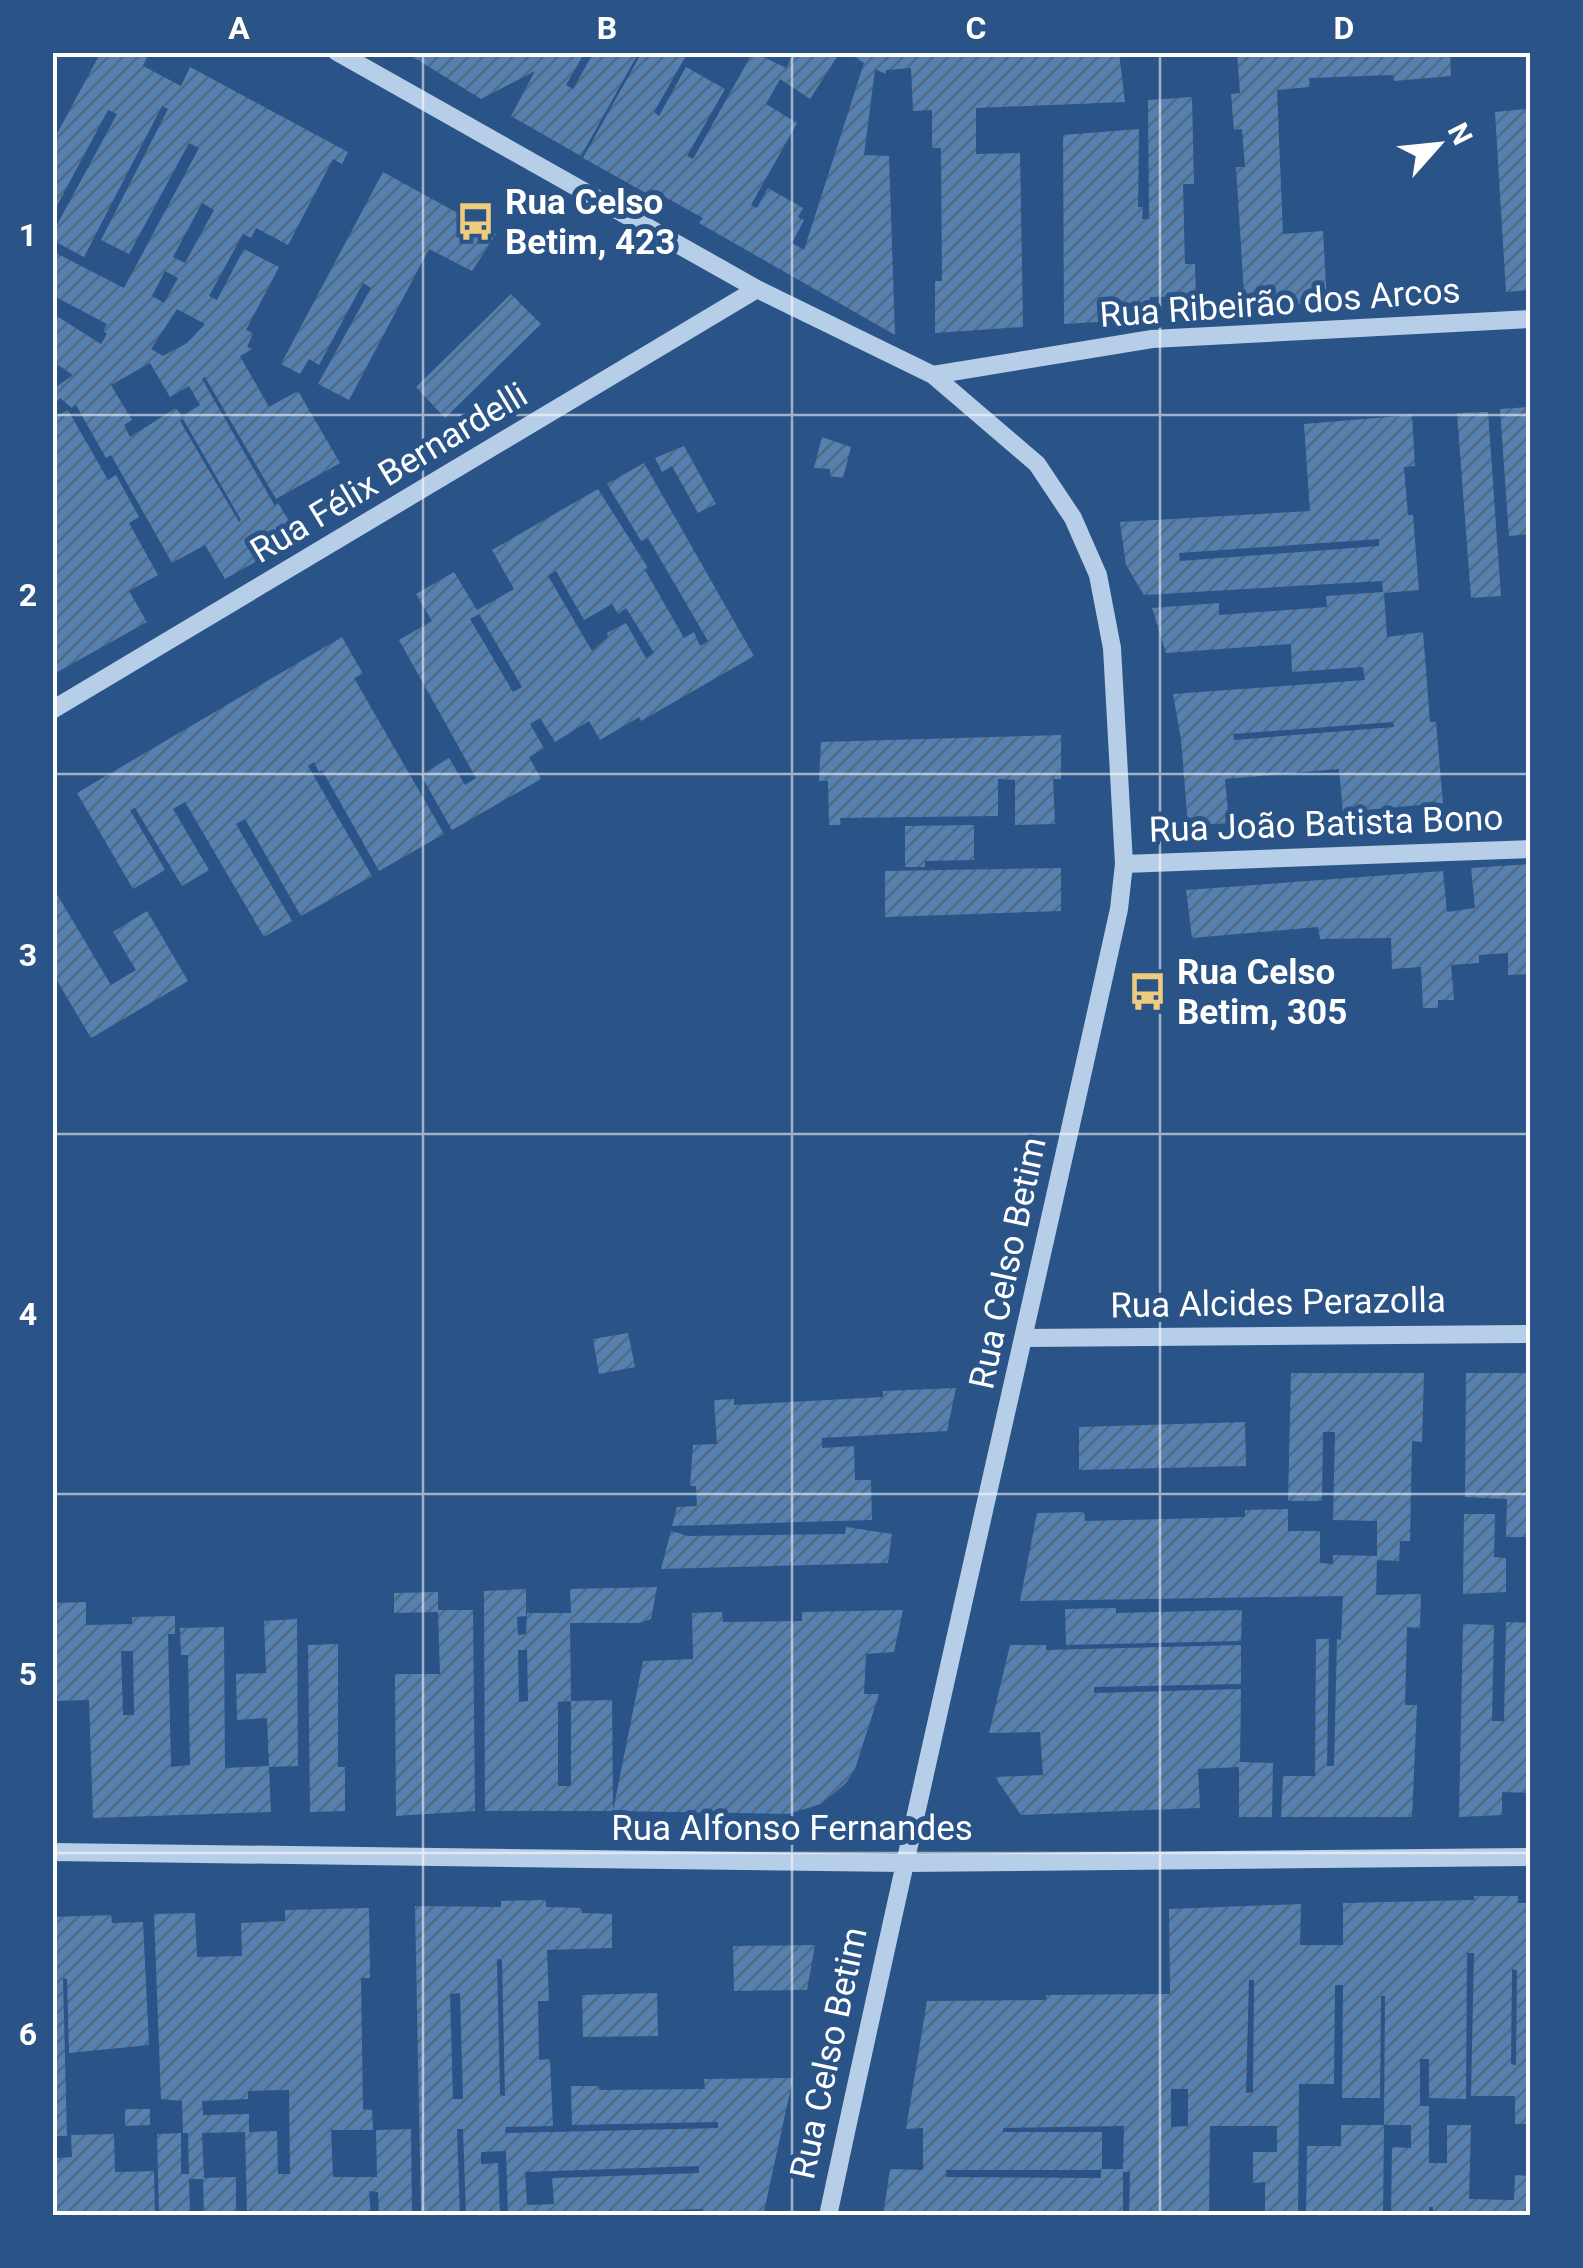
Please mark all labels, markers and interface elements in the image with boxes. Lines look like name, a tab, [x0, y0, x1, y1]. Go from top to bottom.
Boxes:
text: A	[228, 9, 250, 47]
text: B	[597, 9, 617, 47]
text: C	[966, 9, 986, 47]
text: D	[1334, 9, 1354, 47]
north arrow	[1388, 95, 1488, 195]
text: N	[1441, 118, 1479, 150]
place label: Rua Celso Betim, 423	[505, 182, 675, 263]
bus stop icon: Rua Celso Betim, 423	[454, 201, 496, 243]
text: 1	[19, 216, 37, 254]
street label: Rua Ribeirão dos Arcos	[1098, 270, 1462, 336]
street label: Rua Félix Bernardelli	[243, 374, 535, 572]
text: 2	[19, 576, 37, 614]
street label: Rua João Batista Bono	[1148, 797, 1504, 851]
text: 3	[19, 936, 37, 974]
place label: Rua Celso Betim, 305	[1177, 952, 1347, 1033]
bus stop icon: Rua Celso Betim, 305	[1126, 971, 1168, 1013]
street label: Rua Celso Betim	[961, 1133, 1055, 1393]
street label: Rua Alcides Perazolla	[1110, 1280, 1446, 1326]
text: 4	[19, 1295, 37, 1333]
text: 5	[19, 1655, 37, 1693]
street label: Rua Alfonso Fernandes	[611, 1808, 973, 1849]
street label: Rua Celso Betim	[782, 1923, 876, 2183]
text: 6	[19, 2015, 37, 2053]

